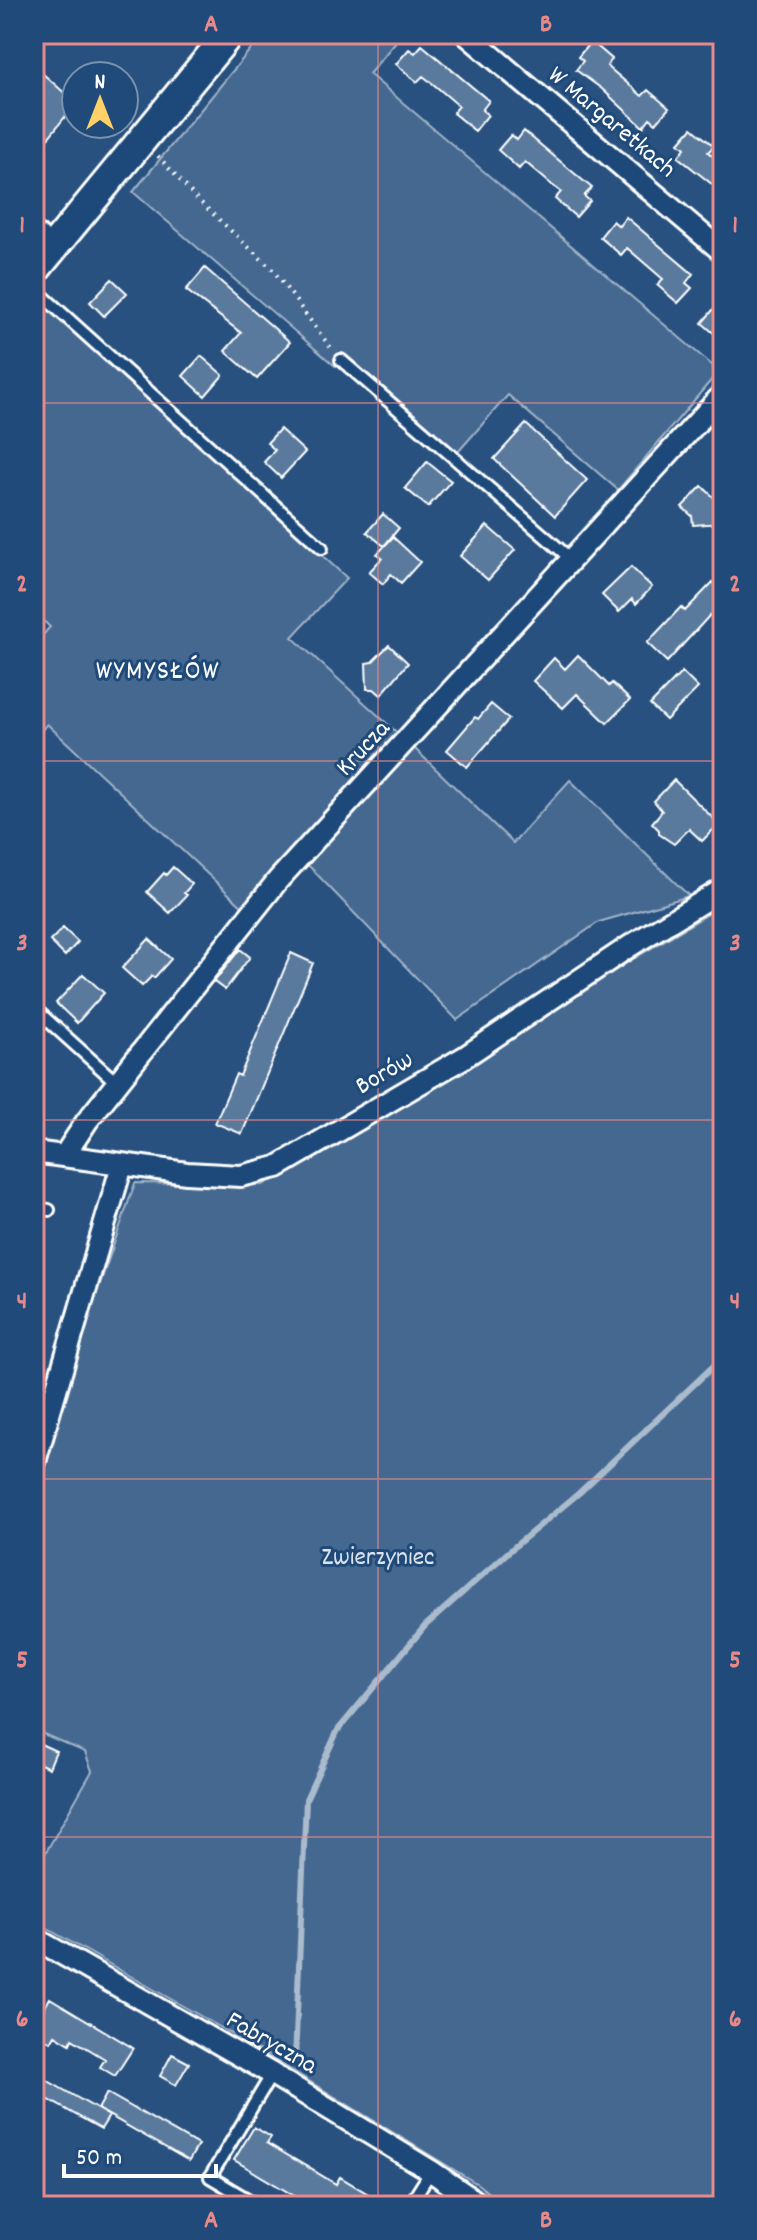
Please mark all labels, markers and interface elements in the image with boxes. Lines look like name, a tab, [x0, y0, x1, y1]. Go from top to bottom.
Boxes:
text: A	[204, 7, 218, 44]
text: B	[540, 7, 552, 44]
street label: W Margaretkach	[539, 58, 683, 188]
north arrow	[60, 60, 140, 140]
text: N	[95, 68, 106, 99]
text: 1	[19, 208, 25, 245]
text: 1	[732, 208, 738, 245]
text: 2	[16, 567, 28, 604]
text: 2	[729, 567, 741, 604]
district label: WYMYSŁÓW	[96, 653, 220, 693]
street label: Krucza	[328, 712, 400, 786]
text: 3	[16, 926, 28, 963]
text: 3	[729, 926, 741, 963]
street label: Borów	[349, 1043, 421, 1105]
text: 4	[17, 1284, 27, 1321]
text: 4	[730, 1284, 740, 1321]
park label: Zwierzyniec	[321, 1540, 435, 1577]
text: 5	[16, 1643, 28, 1680]
text: 5	[729, 1643, 741, 1680]
text: 6	[16, 2002, 28, 2039]
text: 6	[729, 2002, 741, 2039]
street label: Fabryczna	[219, 2003, 324, 2085]
scale bar	[64, 2128, 216, 2178]
text: 50 m	[76, 2142, 122, 2176]
text: A	[204, 2203, 218, 2240]
text: B	[540, 2203, 552, 2240]

